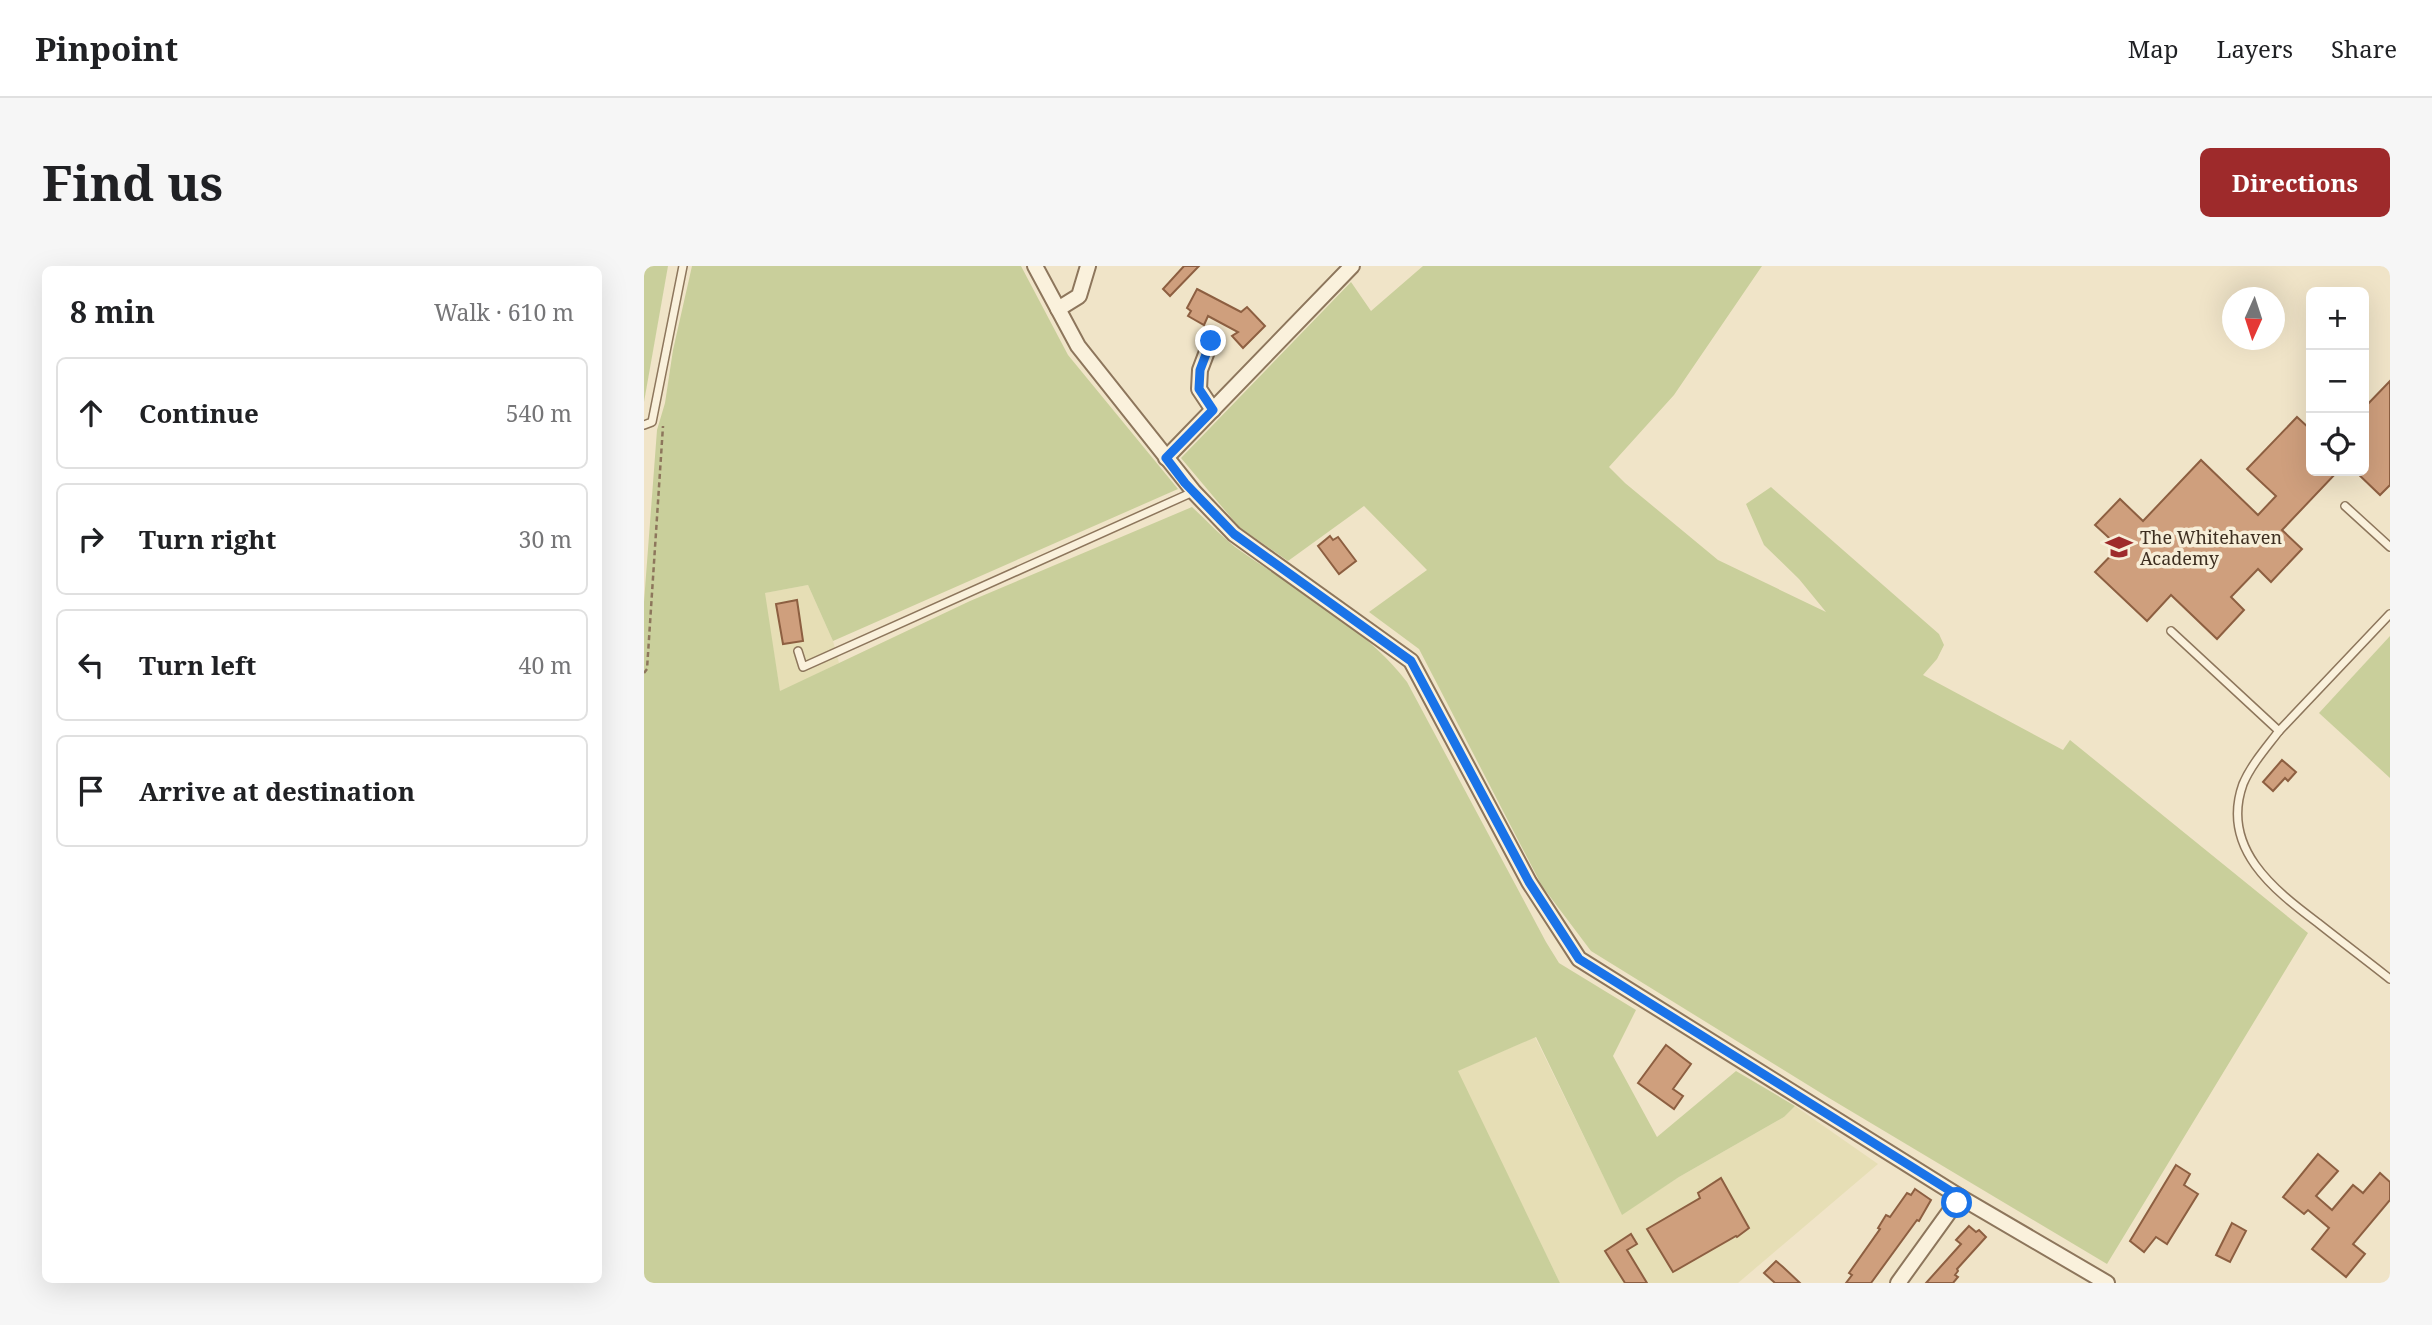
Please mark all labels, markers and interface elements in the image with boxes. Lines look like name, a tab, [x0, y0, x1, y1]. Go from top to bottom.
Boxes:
text: Pinpoint	[35, 26, 178, 71]
text: Map	[2128, 32, 2179, 65]
text: Layers	[2217, 32, 2293, 65]
text: Share	[2331, 32, 2397, 65]
button: Directions	[2200, 148, 2390, 217]
text: Find us	[42, 149, 223, 215]
north arrow	[2222, 287, 2285, 350]
map controls	[2306, 287, 2369, 476]
button: +	[2306, 287, 2369, 350]
text: 8 min	[70, 291, 155, 332]
text: Walk · 610 m	[434, 296, 574, 328]
route end	[1195, 325, 1226, 356]
button: −	[2306, 350, 2369, 413]
icon: ahead	[72, 394, 110, 432]
text: Continue	[139, 395, 259, 431]
text: 540 m	[506, 397, 572, 429]
button: locate	[2306, 413, 2369, 476]
icon: right	[72, 520, 110, 558]
text: Turn right	[139, 521, 276, 557]
text: 30 m	[519, 523, 572, 555]
place label: The Whitehaven Academy	[2140, 525, 2282, 570]
school or university icon: The Whitehaven Academy	[2104, 532, 2134, 562]
icon: left	[72, 646, 110, 684]
text: Turn left	[139, 647, 256, 683]
text: 40 m	[519, 649, 572, 681]
icon: arrive	[72, 772, 110, 810]
text: Arrive at destination	[139, 773, 415, 809]
route start	[1941, 1187, 1972, 1218]

